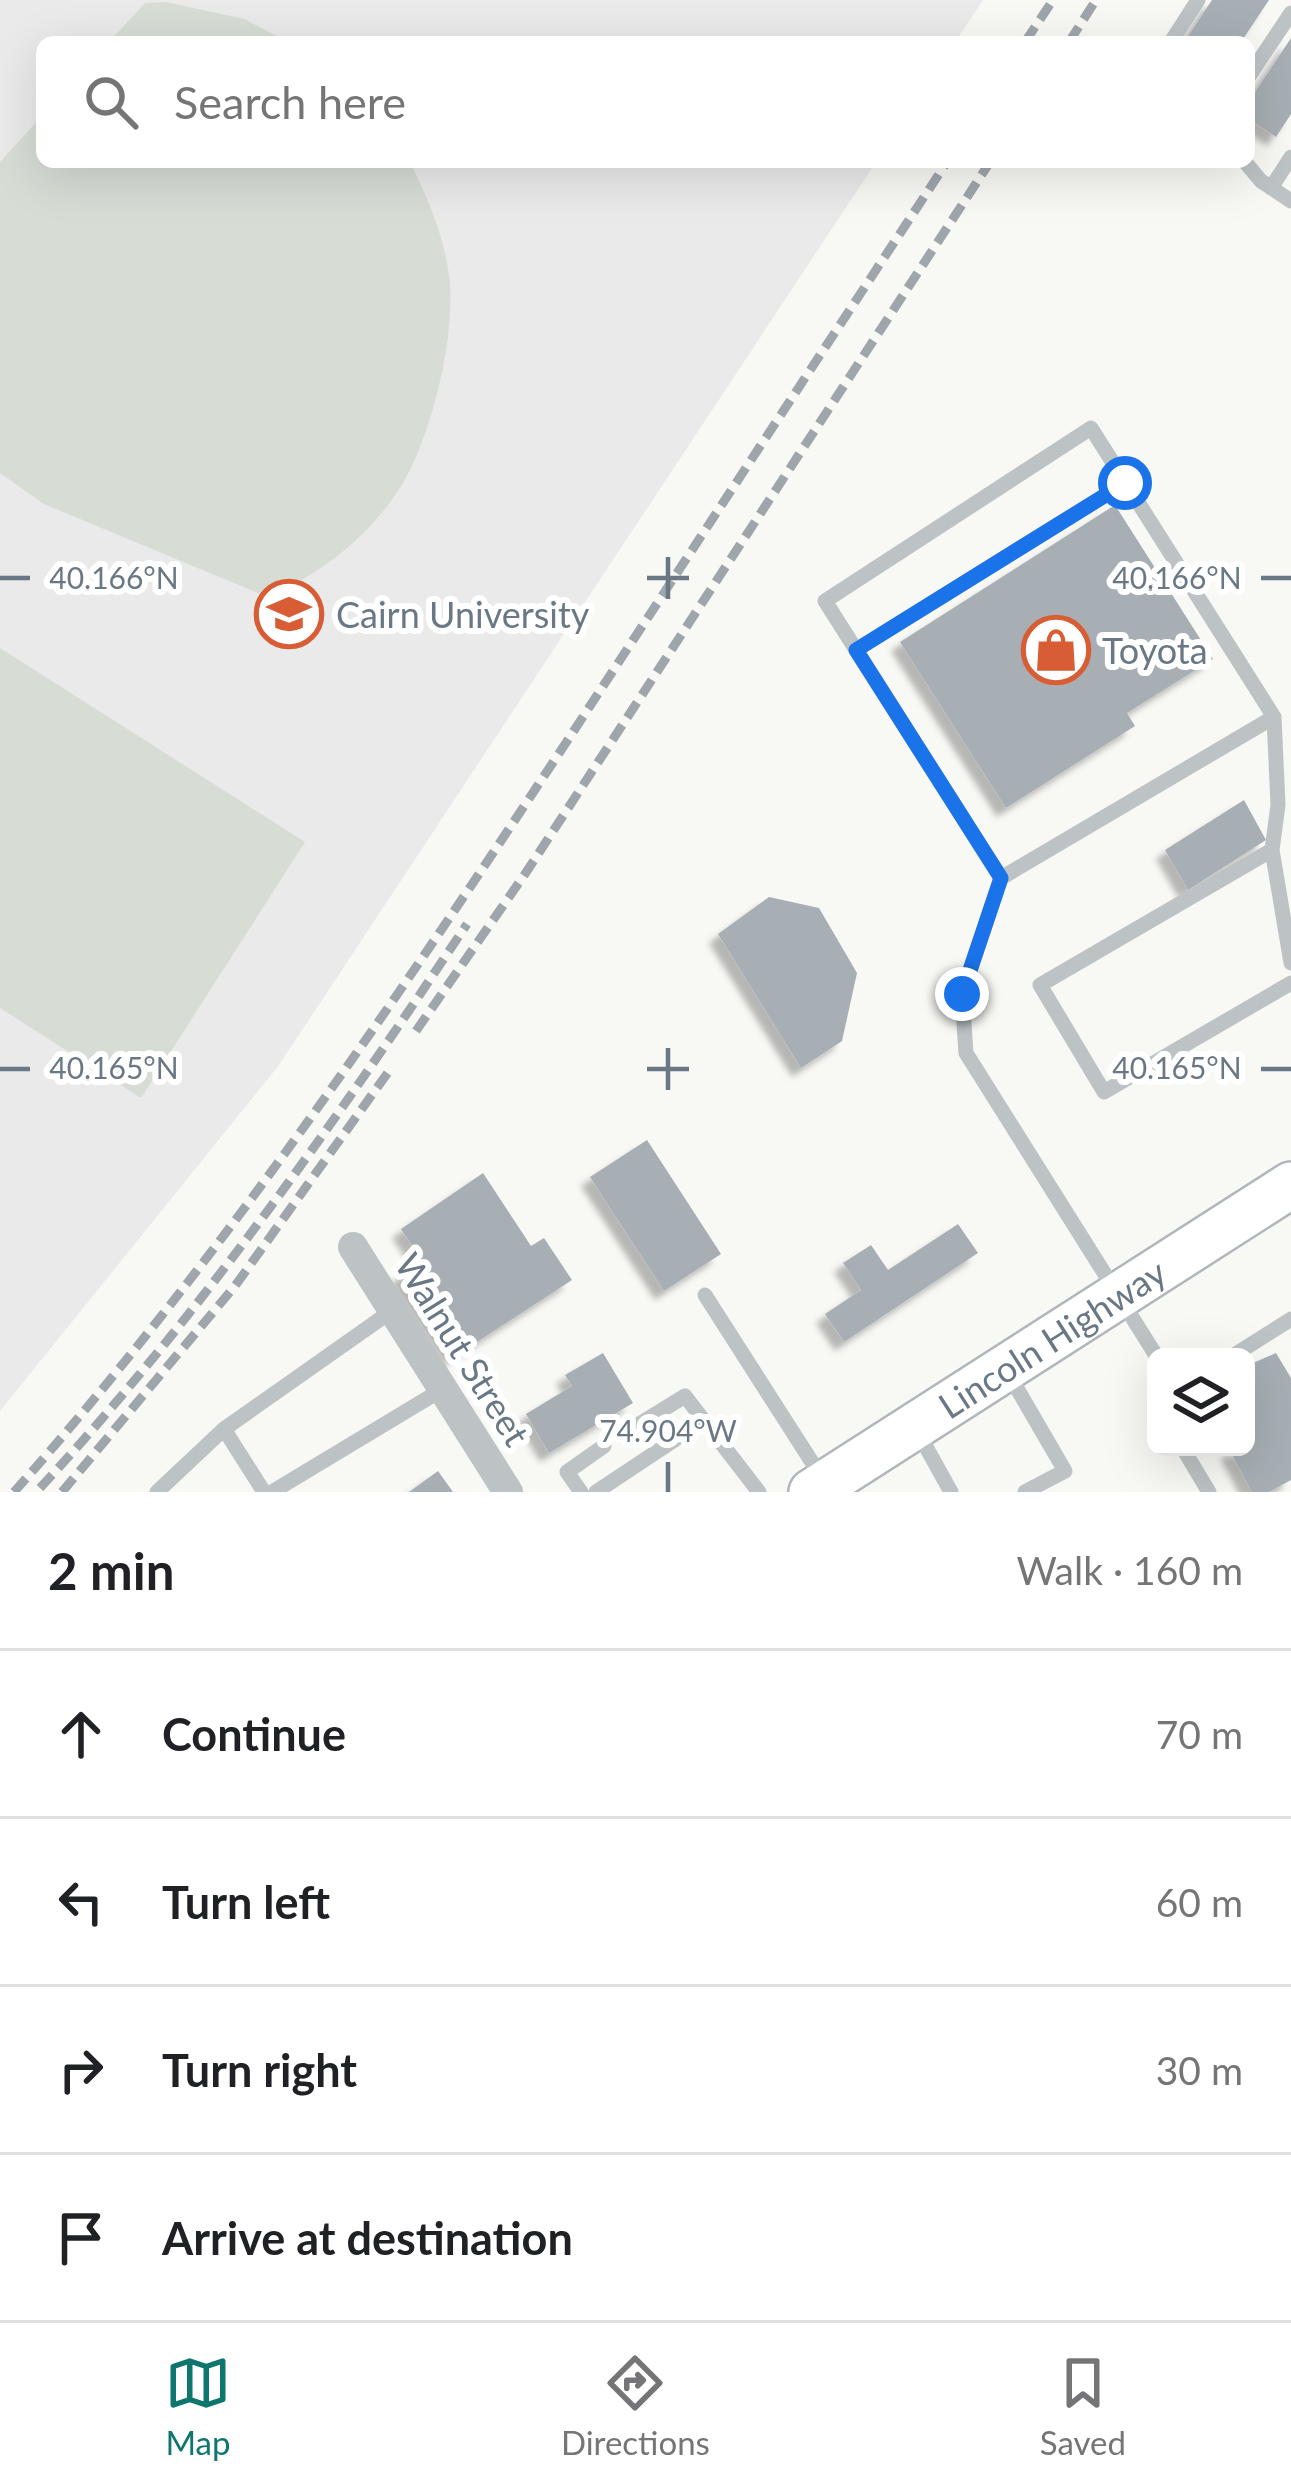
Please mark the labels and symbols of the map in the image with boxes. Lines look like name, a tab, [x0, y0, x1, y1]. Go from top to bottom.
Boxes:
route start	[1098, 456, 1152, 510]
text: 40.166°N	[49, 559, 179, 595]
text: 40.166°N	[1112, 559, 1242, 595]
school or university icon: Cairn University	[254, 579, 324, 649]
place label: Cairn University	[336, 592, 590, 636]
shop icon: Toyota	[1021, 615, 1091, 685]
place label: Toyota	[1102, 628, 1208, 672]
route end	[935, 967, 989, 1021]
text: 40.165°N	[49, 1049, 179, 1085]
text: 40.165°N	[1112, 1049, 1242, 1085]
street label: Walnut Street	[386, 1245, 540, 1453]
street label: Lincoln Highway	[930, 1249, 1174, 1427]
text: 74.904°W	[599, 1412, 737, 1448]

